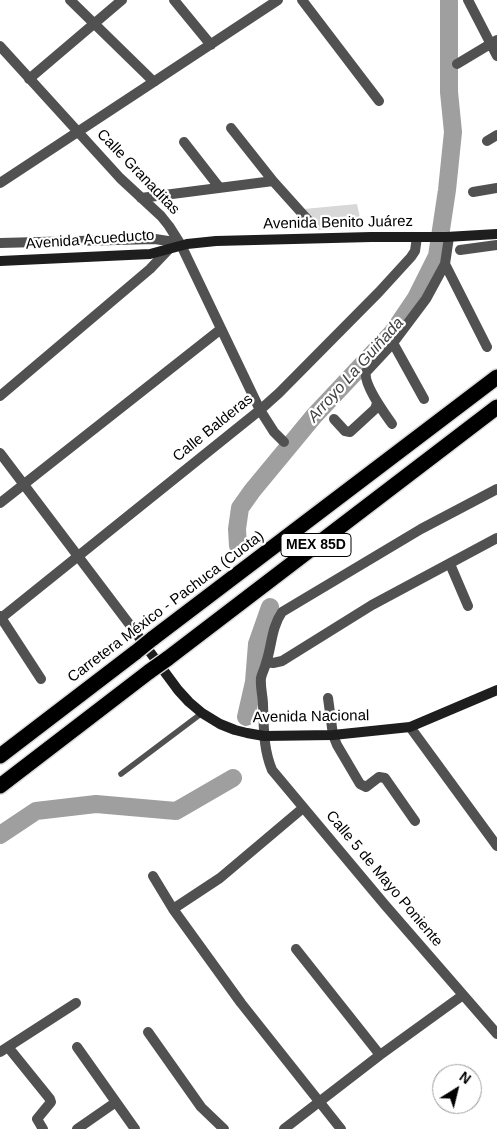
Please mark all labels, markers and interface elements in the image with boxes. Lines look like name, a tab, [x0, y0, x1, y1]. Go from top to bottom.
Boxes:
street label: Calle Granaditas	[93, 126, 183, 218]
street label: Avenida Benito Juárez	[263, 213, 413, 233]
street label: Avenida Acueducto	[25, 227, 155, 253]
water label: Arroyo La Guiñada	[304, 314, 408, 426]
street label: Calle Balderas	[169, 390, 257, 466]
street label: Carretera México - Pachuca (Cuota)	[64, 527, 268, 687]
road number: MEX 85D	[281, 534, 351, 556]
street label: Avenida Nacional	[253, 707, 369, 727]
street label: Calle 5 de Mayo Poniente	[322, 807, 446, 951]
north arrow	[432, 1064, 482, 1114]
text: N	[456, 1068, 474, 1087]

